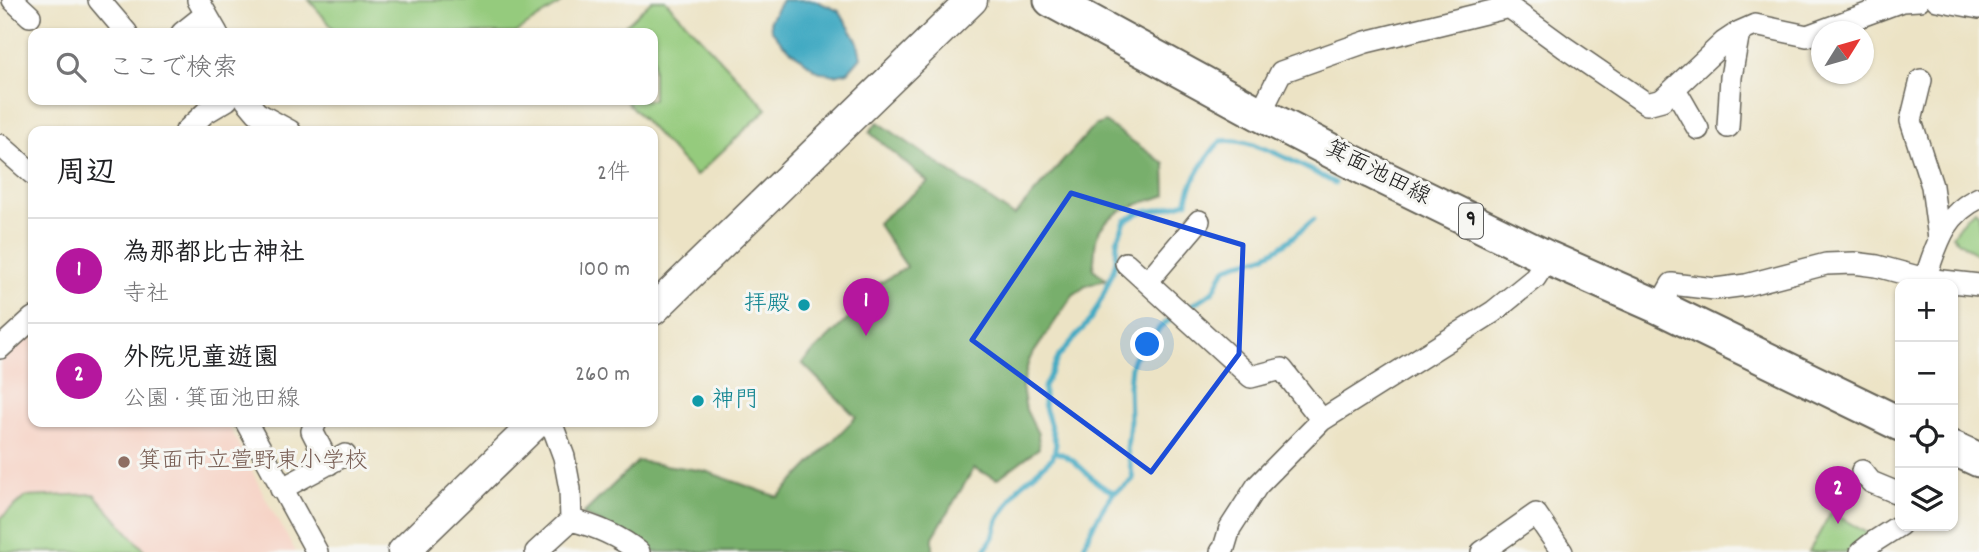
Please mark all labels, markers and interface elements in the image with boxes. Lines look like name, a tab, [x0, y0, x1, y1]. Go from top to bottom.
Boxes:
north arrow	[1811, 21, 1874, 84]
search box	[28, 28, 658, 105]
icon: search	[52, 48, 90, 86]
text: ここで検索	[108, 51, 238, 88]
street label: 箕面池田線	[1318, 133, 1436, 215]
text: 周辺	[56, 154, 116, 197]
text: 2件	[597, 158, 630, 191]
road number: 9	[1459, 204, 1483, 238]
text: 為那都比古神社	[123, 236, 305, 273]
text: 1	[76, 254, 82, 287]
text: 100 m	[579, 254, 630, 287]
pin: 1	[843, 278, 889, 336]
text: 寺社	[123, 279, 169, 312]
map controls	[1895, 279, 1958, 531]
button: +	[1895, 279, 1958, 342]
place label: 拝殿	[744, 289, 790, 322]
marker: 拝殿	[796, 297, 812, 313]
your location	[1130, 327, 1164, 361]
text: 外院児童遊園	[123, 341, 279, 378]
button: −	[1895, 342, 1958, 405]
text: 2	[74, 359, 84, 392]
text: 260 m	[575, 359, 630, 392]
text: 公園 · 箕面池田線	[123, 384, 300, 417]
place label: 神門	[712, 385, 758, 418]
marker: 神門	[690, 393, 706, 409]
button: locate	[1895, 405, 1958, 468]
place label: 箕面市立萱野東小学校	[138, 446, 368, 479]
marker: 箕面市立萱野東小学校	[116, 454, 132, 470]
pin: 2	[1815, 466, 1861, 524]
button: layers	[1895, 468, 1958, 531]

